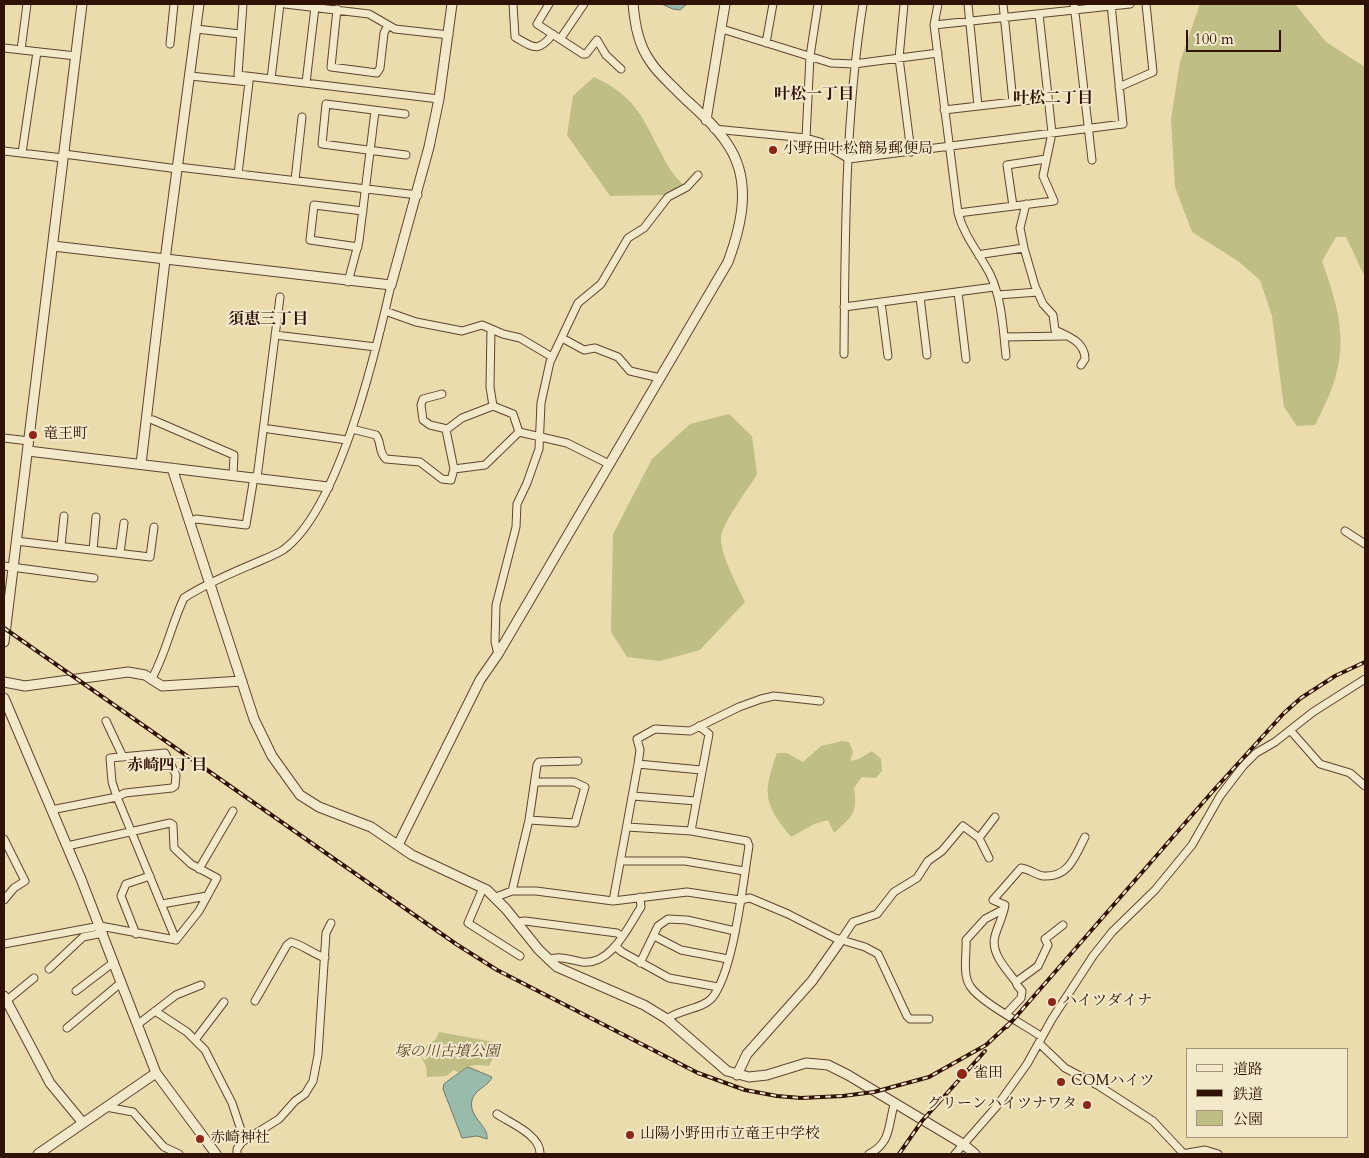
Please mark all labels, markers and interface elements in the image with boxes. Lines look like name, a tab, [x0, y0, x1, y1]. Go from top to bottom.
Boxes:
scale bar	[1189, 20, 1284, 52]
text: 100 m	[1194, 29, 1234, 49]
district label: 叶松一丁目	[774, 85, 854, 105]
district label: 叶松二丁目	[1013, 89, 1093, 109]
place label: 小野田叶松簡易郵便局	[783, 141, 933, 159]
marker: 小野田叶松簡易郵便局	[767, 144, 779, 156]
district label: 須恵三丁目	[228, 310, 308, 330]
place label: 竜王町	[43, 426, 88, 444]
marker: 竜王町	[27, 429, 39, 441]
district label: 赤崎四丁目	[127, 756, 207, 776]
place label: ハイツダイナ	[1062, 993, 1152, 1011]
marker: ハイツダイナ	[1046, 996, 1058, 1008]
park label: 塚の川古墳公園	[395, 1044, 499, 1062]
legend	[1186, 1048, 1349, 1138]
text: 道路	[1233, 1059, 1263, 1079]
place label: 雀田	[973, 1065, 1003, 1083]
marker: 雀田	[955, 1067, 969, 1081]
place label: COMハイツ	[1071, 1073, 1155, 1091]
marker: COMハイツ	[1055, 1076, 1067, 1088]
text: 鉄道	[1233, 1084, 1263, 1104]
place label: グリーンハイツナワタ	[927, 1096, 1077, 1114]
marker: グリーンハイツナワタ	[1081, 1099, 1093, 1111]
text: 公園	[1233, 1109, 1263, 1129]
place label: 山陽小野田市立竜王中学校	[640, 1126, 820, 1144]
marker: 山陽小野田市立竜王中学校	[624, 1129, 636, 1141]
place label: 赤崎神社	[210, 1130, 270, 1148]
marker: 赤崎神社	[194, 1133, 206, 1145]

